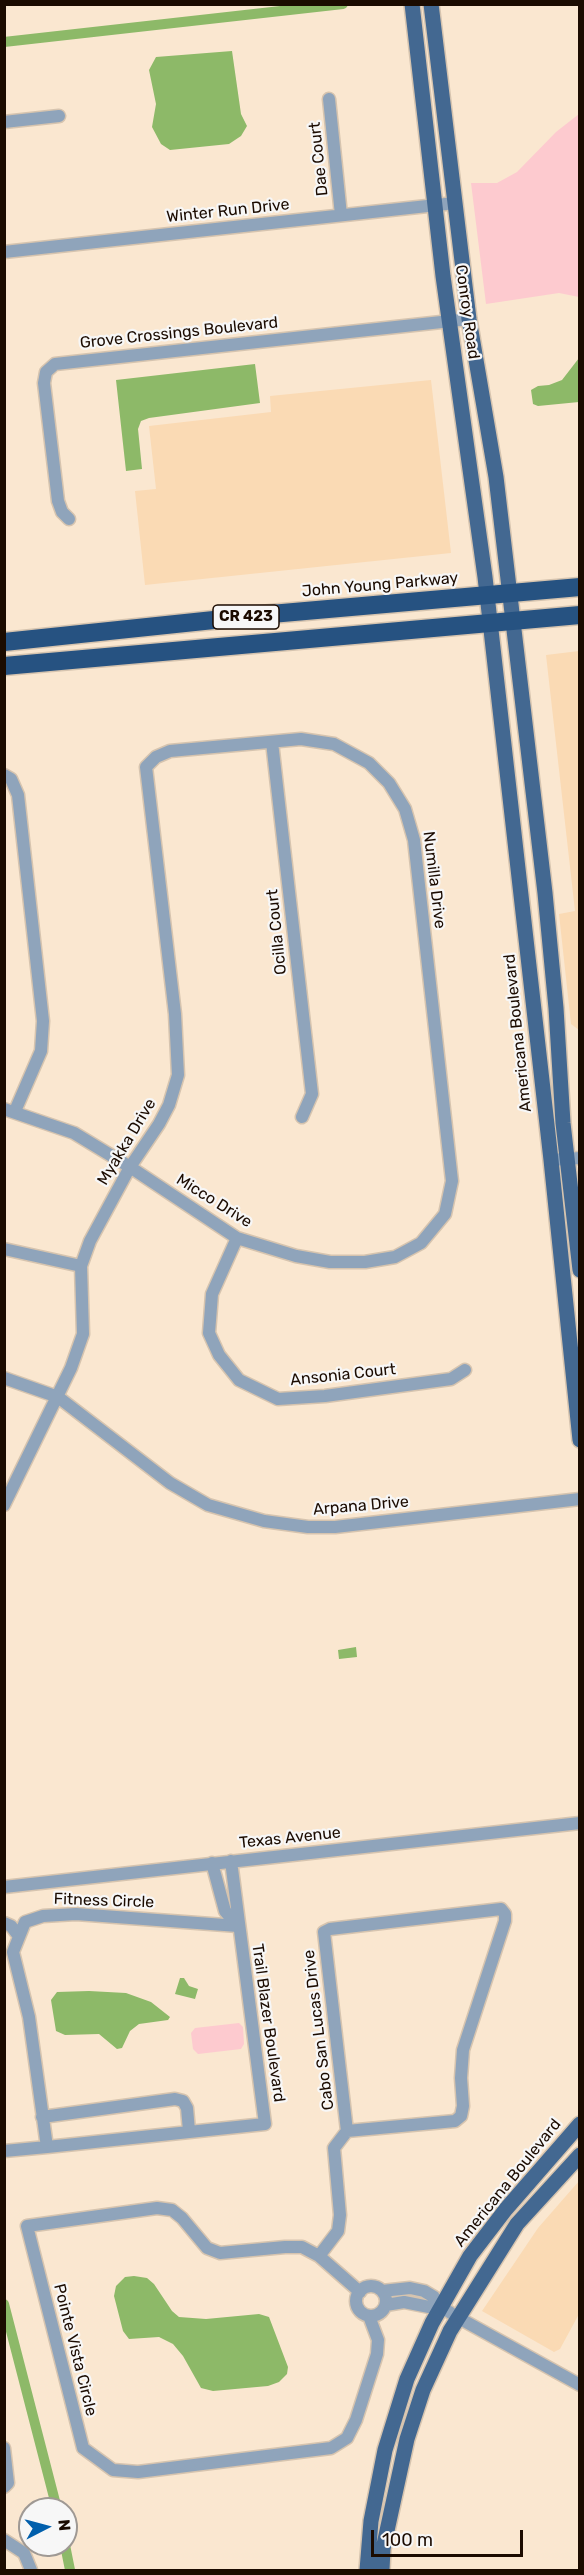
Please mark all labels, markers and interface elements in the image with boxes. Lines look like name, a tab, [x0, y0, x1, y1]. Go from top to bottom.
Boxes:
street label: Dae Court	[306, 121, 332, 197]
street label: Winter Run Drive	[165, 195, 291, 227]
street label: Conroy Road	[451, 264, 483, 360]
street label: Grove Crossings Boulevard	[79, 313, 279, 353]
street label: John Young Parkway	[301, 569, 459, 601]
road number: CR 423	[213, 605, 279, 629]
street label: Numilla Drive	[419, 830, 449, 930]
street label: Ocilla Court	[263, 888, 291, 976]
street label: Americana Boulevard	[500, 953, 536, 1113]
street label: Myakka Drive	[94, 1095, 160, 1189]
street label: Micco Drive	[173, 1170, 255, 1232]
street label: Ansonia Court	[289, 1360, 397, 1390]
street label: Arpana Drive	[312, 1492, 410, 1520]
street label: Texas Avenue	[238, 1823, 342, 1853]
street label: Fitness Circle	[53, 1890, 155, 1912]
street label: Trail Blazer Boulevard	[247, 1943, 289, 2103]
street label: Cabo San Lucas Drive	[300, 1949, 338, 2111]
street label: Americana Boulevard	[451, 2115, 565, 2251]
street label: Pointe Vista Circle	[49, 2282, 101, 2418]
north arrow	[18, 2497, 78, 2557]
scale bar	[374, 2518, 526, 2556]
text: N	[54, 2519, 74, 2532]
text: 100 m	[382, 2529, 433, 2551]

